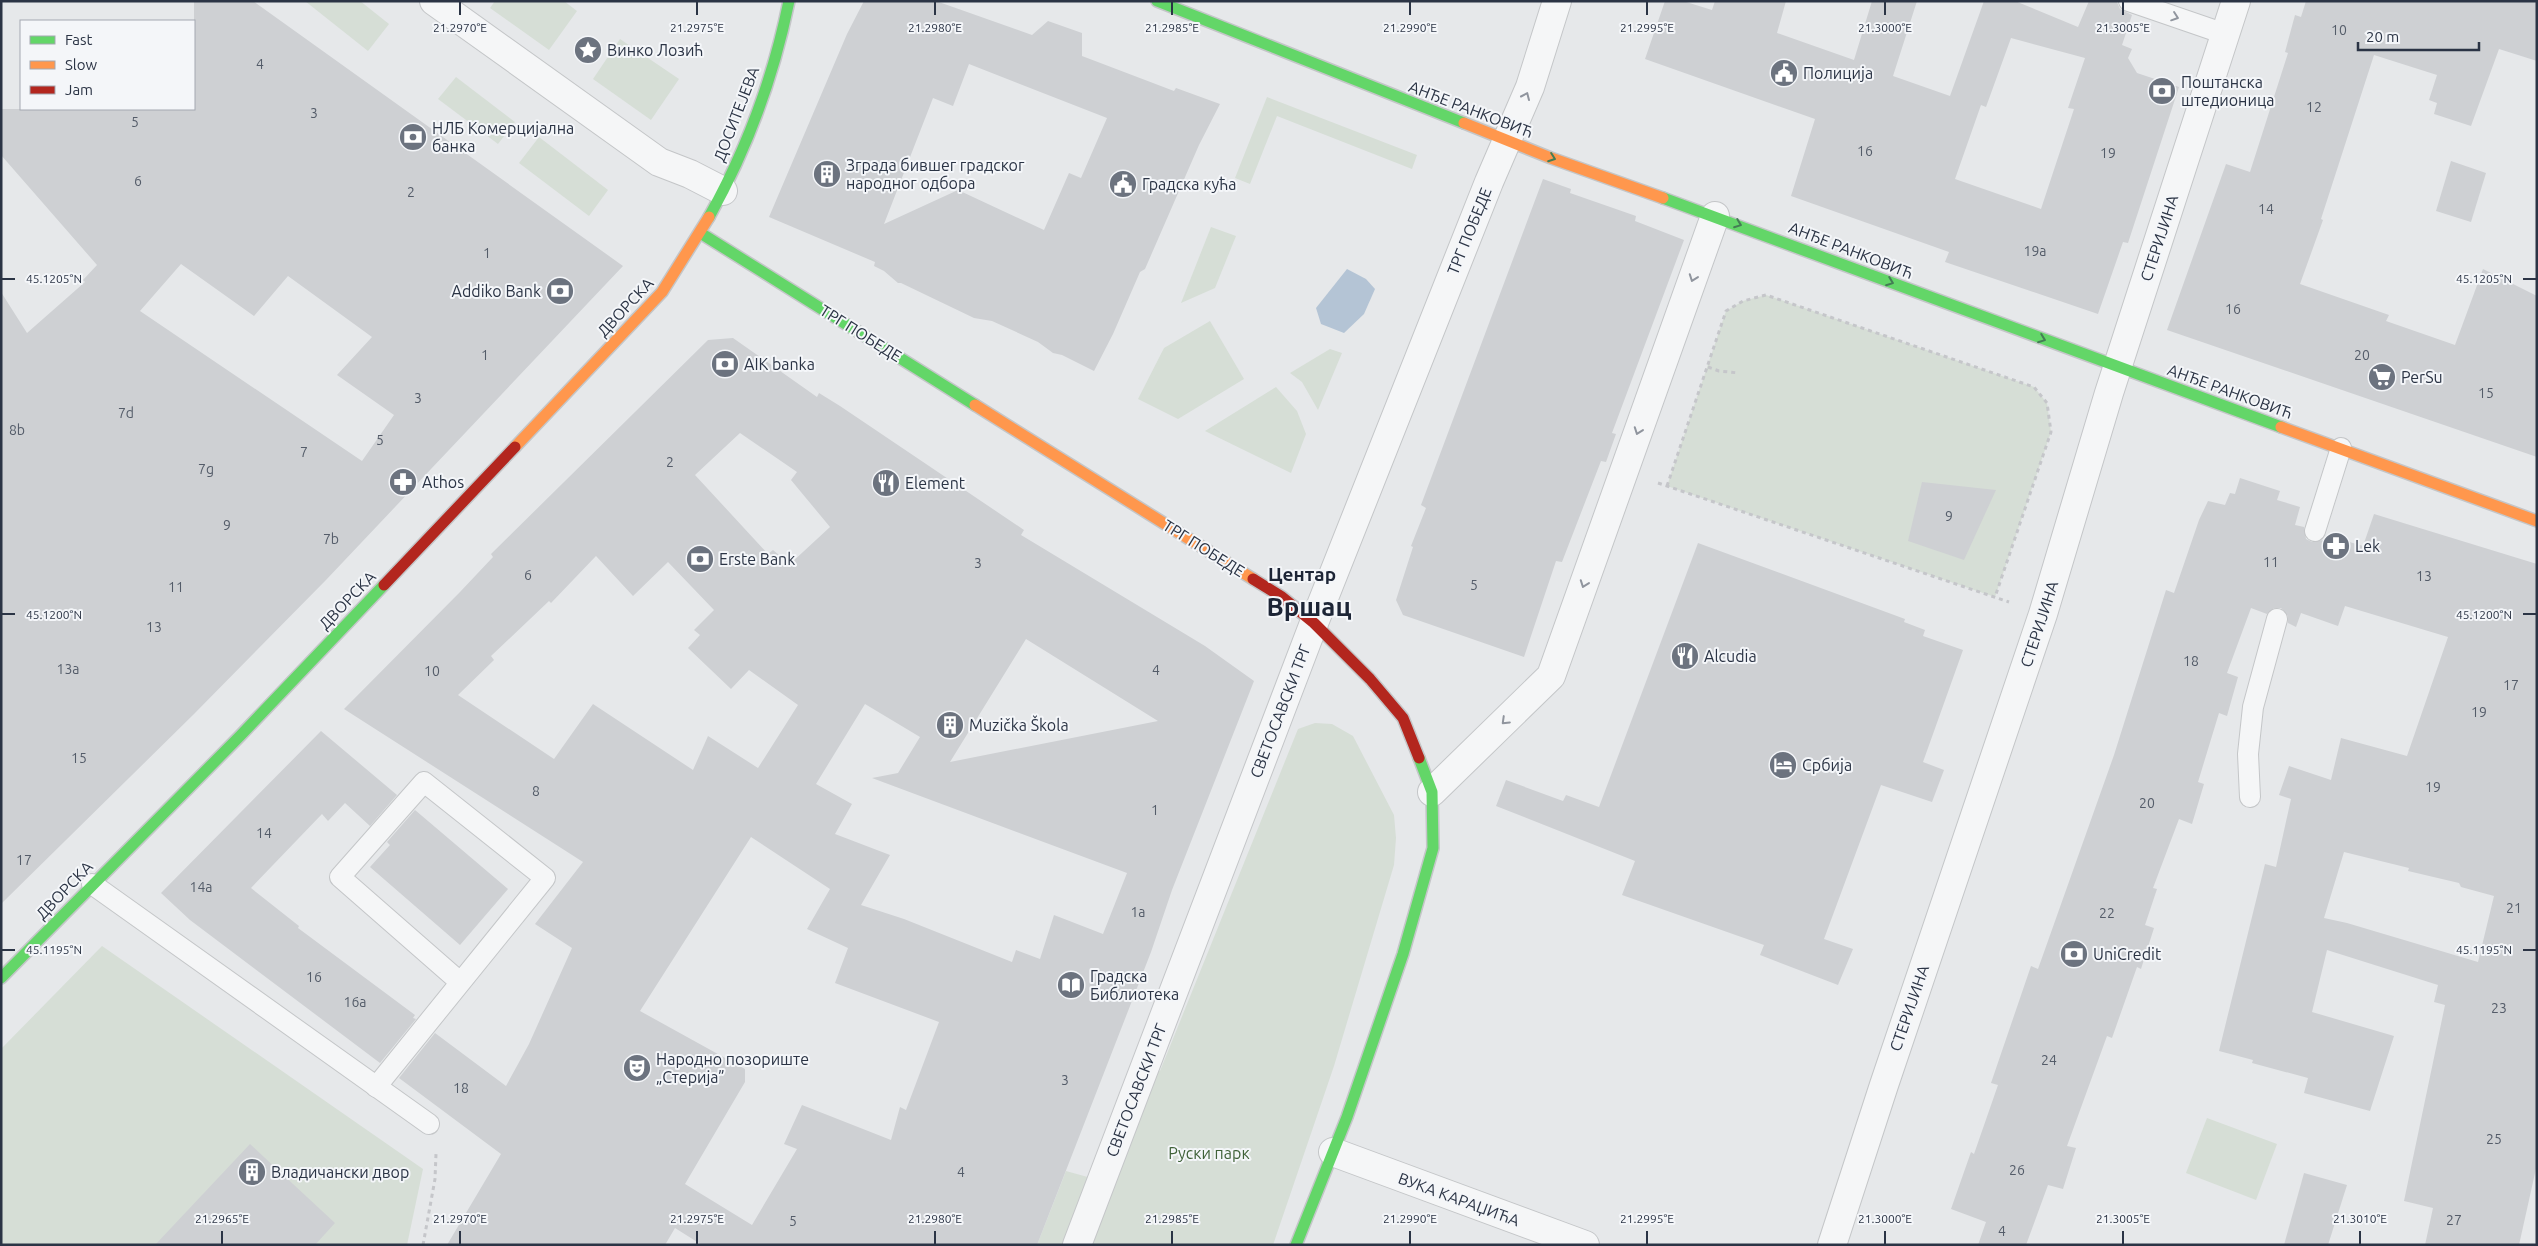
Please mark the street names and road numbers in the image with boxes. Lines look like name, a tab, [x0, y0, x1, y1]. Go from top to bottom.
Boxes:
street label: ДОСИТЕЈЕВА	[710, 63, 763, 164]
street label: АНЂЕ РАНКОВИЋ	[1406, 77, 1536, 141]
street label: ТРГ ПОБЕДЕ	[1443, 185, 1495, 277]
street label: СТЕРИЈИНА	[2137, 192, 2182, 283]
street label: АНЂЕ РАНКОВИЋ	[1786, 218, 1916, 282]
street label: ДВОРСКА	[593, 273, 657, 340]
street label: ТРГ ПОБЕДЕ	[817, 301, 905, 365]
street label: АНЂЕ РАНКОВИЋ	[2165, 360, 2295, 422]
street label: ТРГ ПОБЕДЕ	[1160, 516, 1248, 580]
street label: ДВОРСКА	[315, 567, 379, 633]
street label: СТЕРИЈИНА	[2017, 578, 2062, 669]
street label: СВЕТОСАВСКИ ТРГ	[1246, 642, 1314, 780]
street label: ДВОРСКА	[32, 857, 96, 923]
street label: СТЕРИЈИНА	[1886, 962, 1932, 1053]
street label: СВЕТОСАВСКИ ТРГ	[1102, 1021, 1170, 1159]
street label: ВУКА КАРАЏИЋА	[1396, 1169, 1523, 1230]

